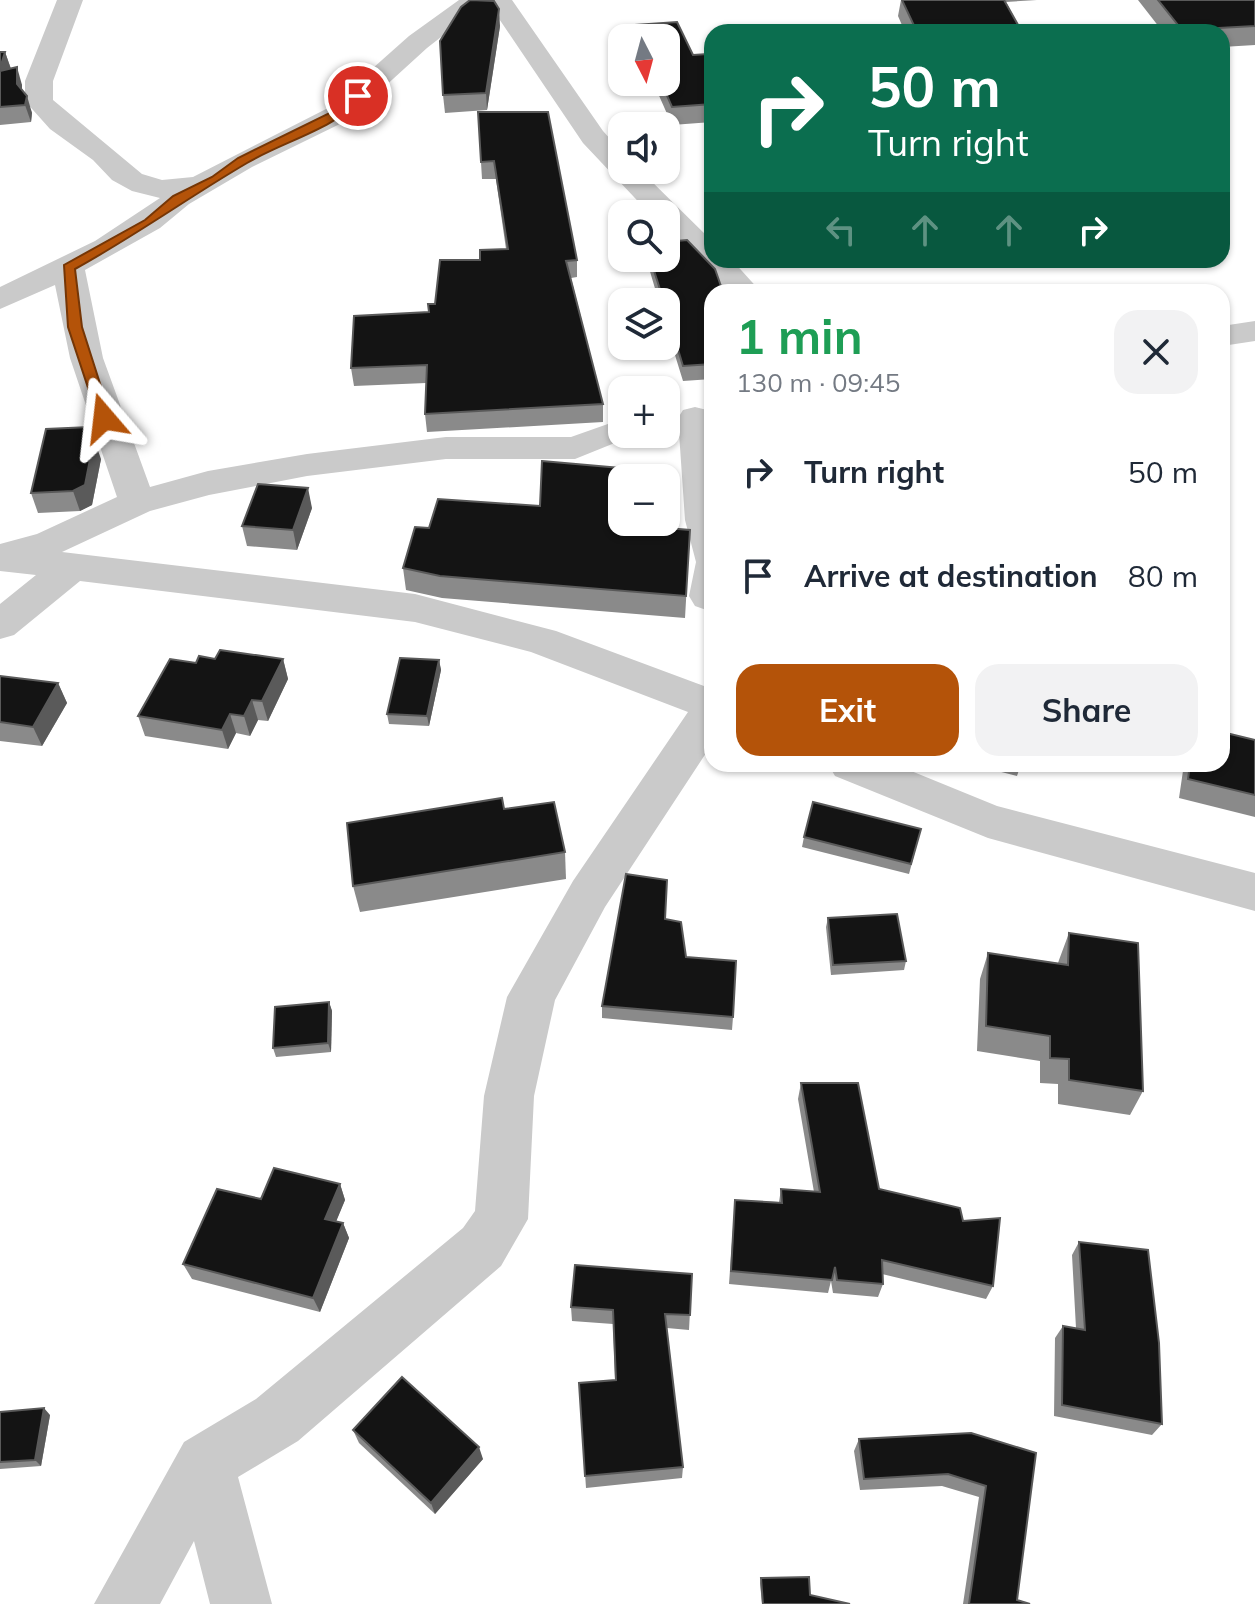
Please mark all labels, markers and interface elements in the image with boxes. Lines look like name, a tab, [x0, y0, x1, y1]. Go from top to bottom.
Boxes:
north arrow	[608, 24, 680, 96]
map controls	[608, 24, 680, 536]
text: 50 m	[868, 51, 1001, 121]
icon: right	[736, 56, 840, 160]
pin	[324, 62, 392, 130]
icon: arrive	[336, 74, 380, 118]
button: sound	[608, 112, 680, 184]
text: Turn right	[868, 120, 1029, 165]
button: search	[608, 200, 680, 272]
icon: left	[819, 208, 863, 252]
icon: ahead	[903, 208, 947, 252]
icon: ahead	[987, 208, 1031, 252]
icon: right	[1071, 208, 1115, 252]
button: layers	[608, 288, 680, 360]
text: 1 min	[736, 306, 863, 366]
button: close	[1114, 310, 1198, 394]
text: 130 m · 09:45	[736, 366, 900, 399]
position arrow	[62, 376, 146, 460]
button: +	[608, 376, 680, 448]
icon: right	[736, 450, 780, 494]
text: Turn right	[804, 453, 944, 491]
text: 50 m	[1128, 453, 1198, 491]
button: −	[608, 464, 680, 536]
icon: arrive	[736, 554, 780, 598]
text: Arrive at destination	[804, 557, 1098, 595]
text: 80 m	[1128, 557, 1198, 595]
button: Exit	[736, 664, 959, 756]
button: Share	[975, 664, 1198, 756]

